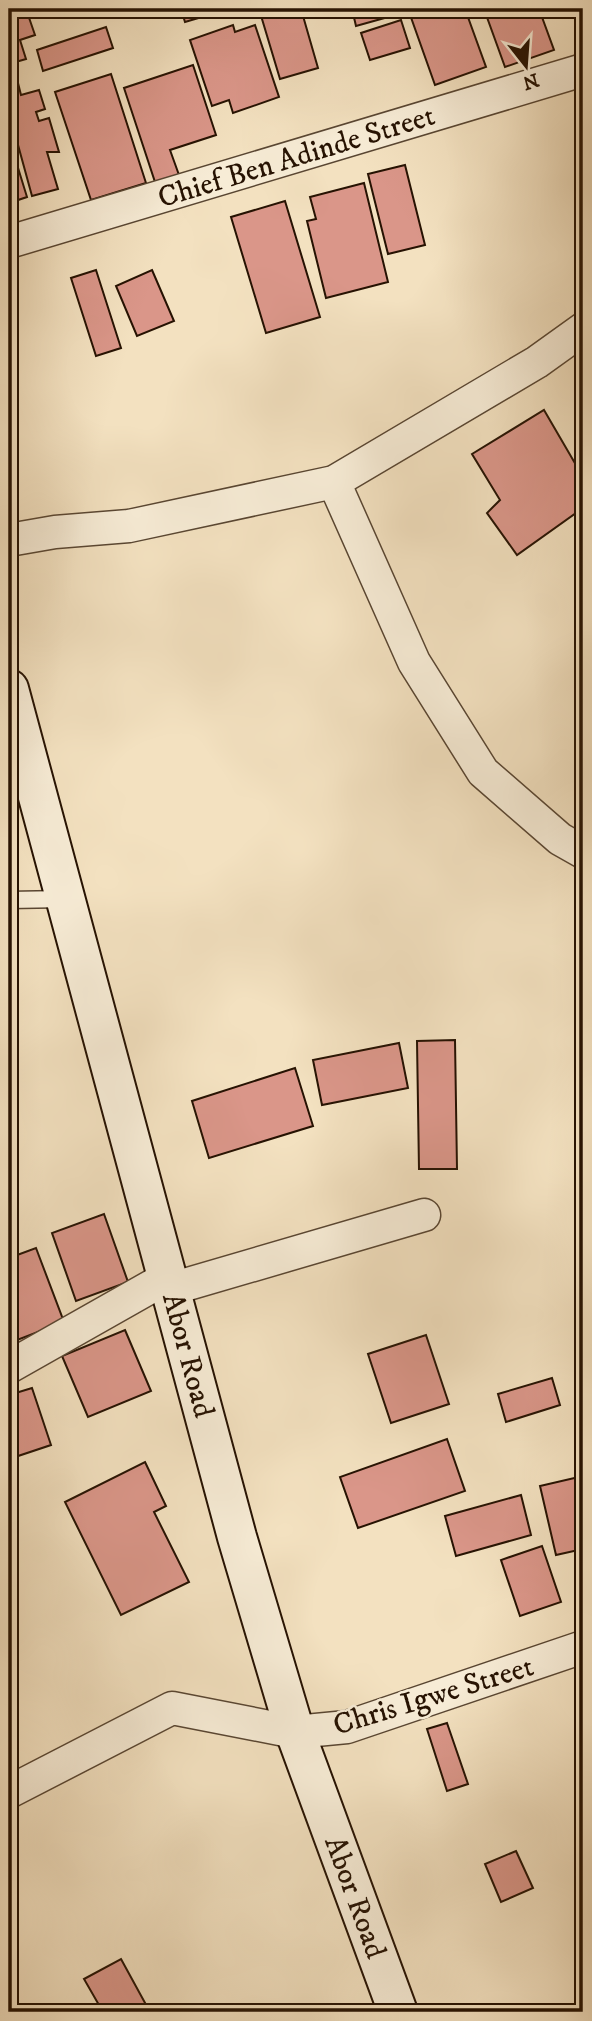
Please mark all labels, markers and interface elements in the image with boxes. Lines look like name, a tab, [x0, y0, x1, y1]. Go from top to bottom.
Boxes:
north arrow	[490, 32, 560, 102]
text: N	[519, 68, 541, 94]
street label: Chief Ben Adinde Street	[154, 98, 439, 217]
street label: Abor Road	[153, 1289, 222, 1422]
street label: Chris Igwe Street	[329, 1648, 538, 1744]
street label: Abor Road	[315, 1831, 394, 1964]

